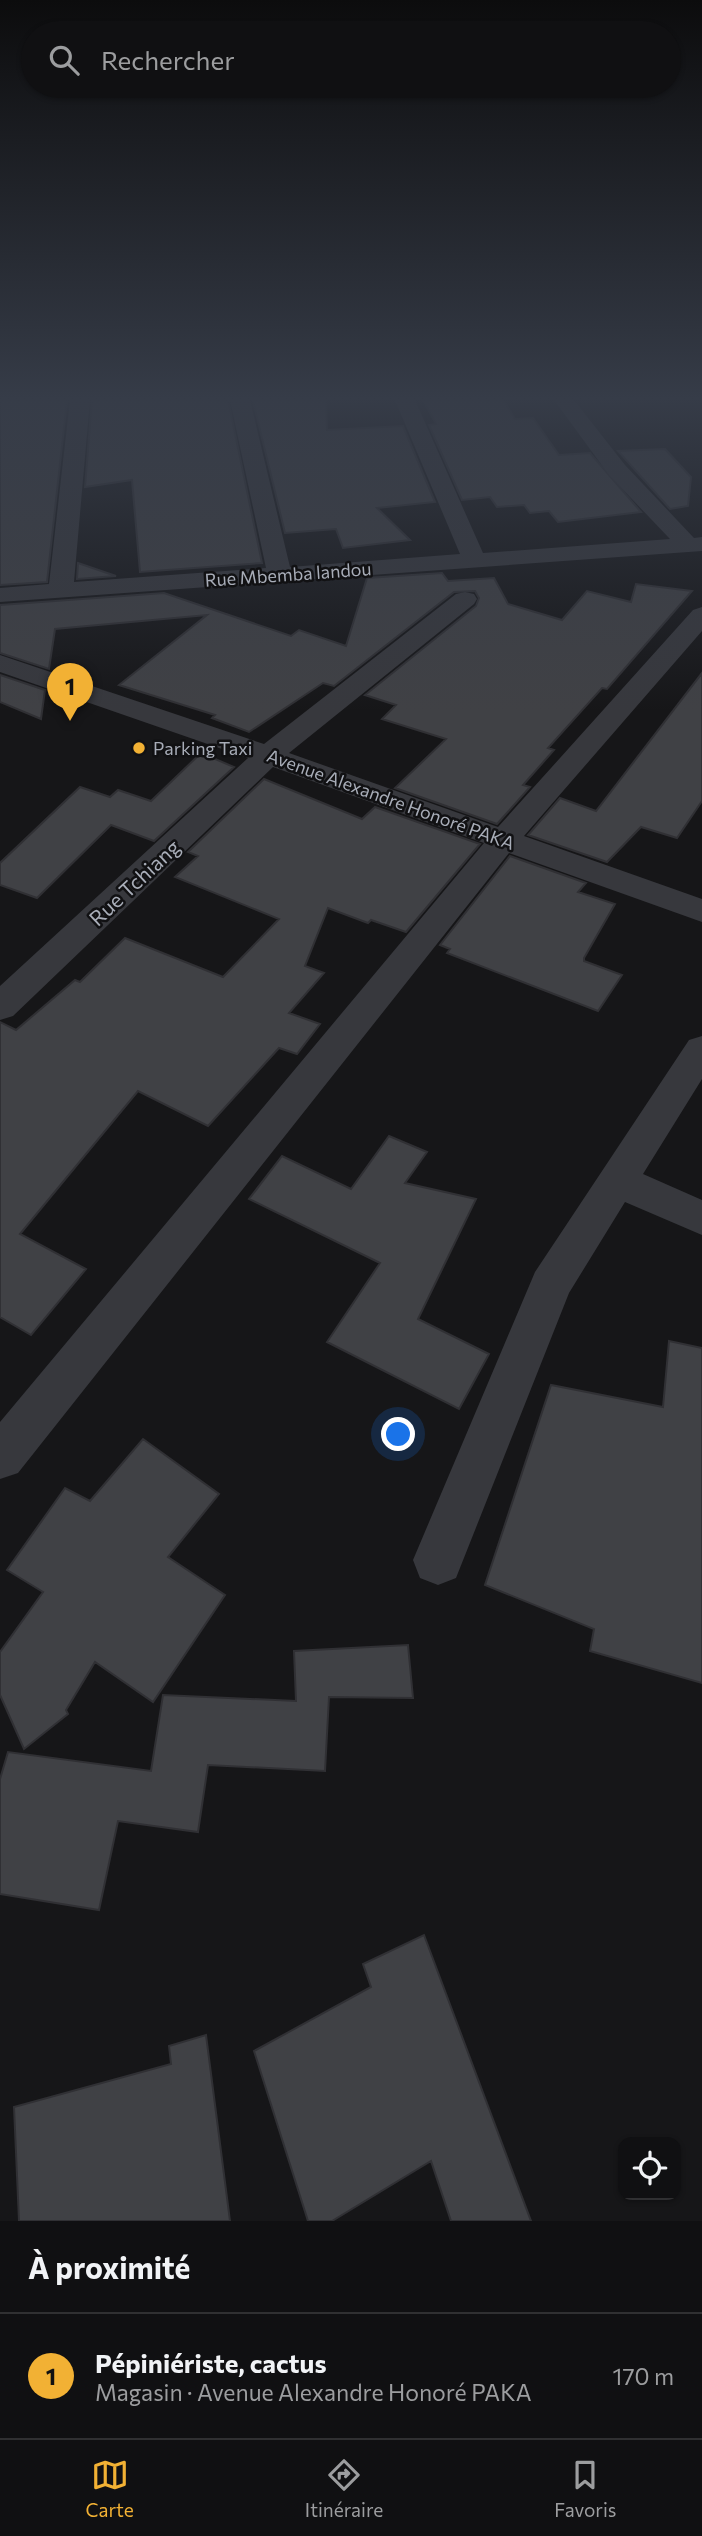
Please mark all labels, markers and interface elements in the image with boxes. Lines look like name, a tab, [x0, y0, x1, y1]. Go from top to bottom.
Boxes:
search box	[21, 21, 681, 98]
icon: search	[45, 41, 83, 79]
text: Rechercher	[101, 44, 235, 75]
street label: Rue Mbemba landou	[204, 557, 372, 591]
pin: 1	[47, 663, 93, 721]
place label: Parking Taxi	[153, 737, 252, 759]
marker: Parking Taxi	[131, 740, 147, 756]
street label: Avenue Alexandre Honoré PAKA	[264, 744, 518, 854]
street label: Rue Tchiang	[83, 834, 185, 930]
your location	[381, 1417, 415, 1451]
map controls	[618, 2137, 681, 2200]
button: locate	[618, 2137, 681, 2200]
text: À proximité	[28, 2248, 190, 2285]
text: Pépiniériste, cactus	[95, 2347, 327, 2378]
text: 1	[46, 2362, 56, 2390]
text: 170 m	[613, 2362, 674, 2390]
text: Magasin · Avenue Alexandre Honoré PAKA	[95, 2378, 532, 2406]
tab: Carte	[86, 2456, 134, 2521]
tab: Itinéraire	[305, 2456, 383, 2521]
tab: Favoris	[554, 2456, 616, 2521]

